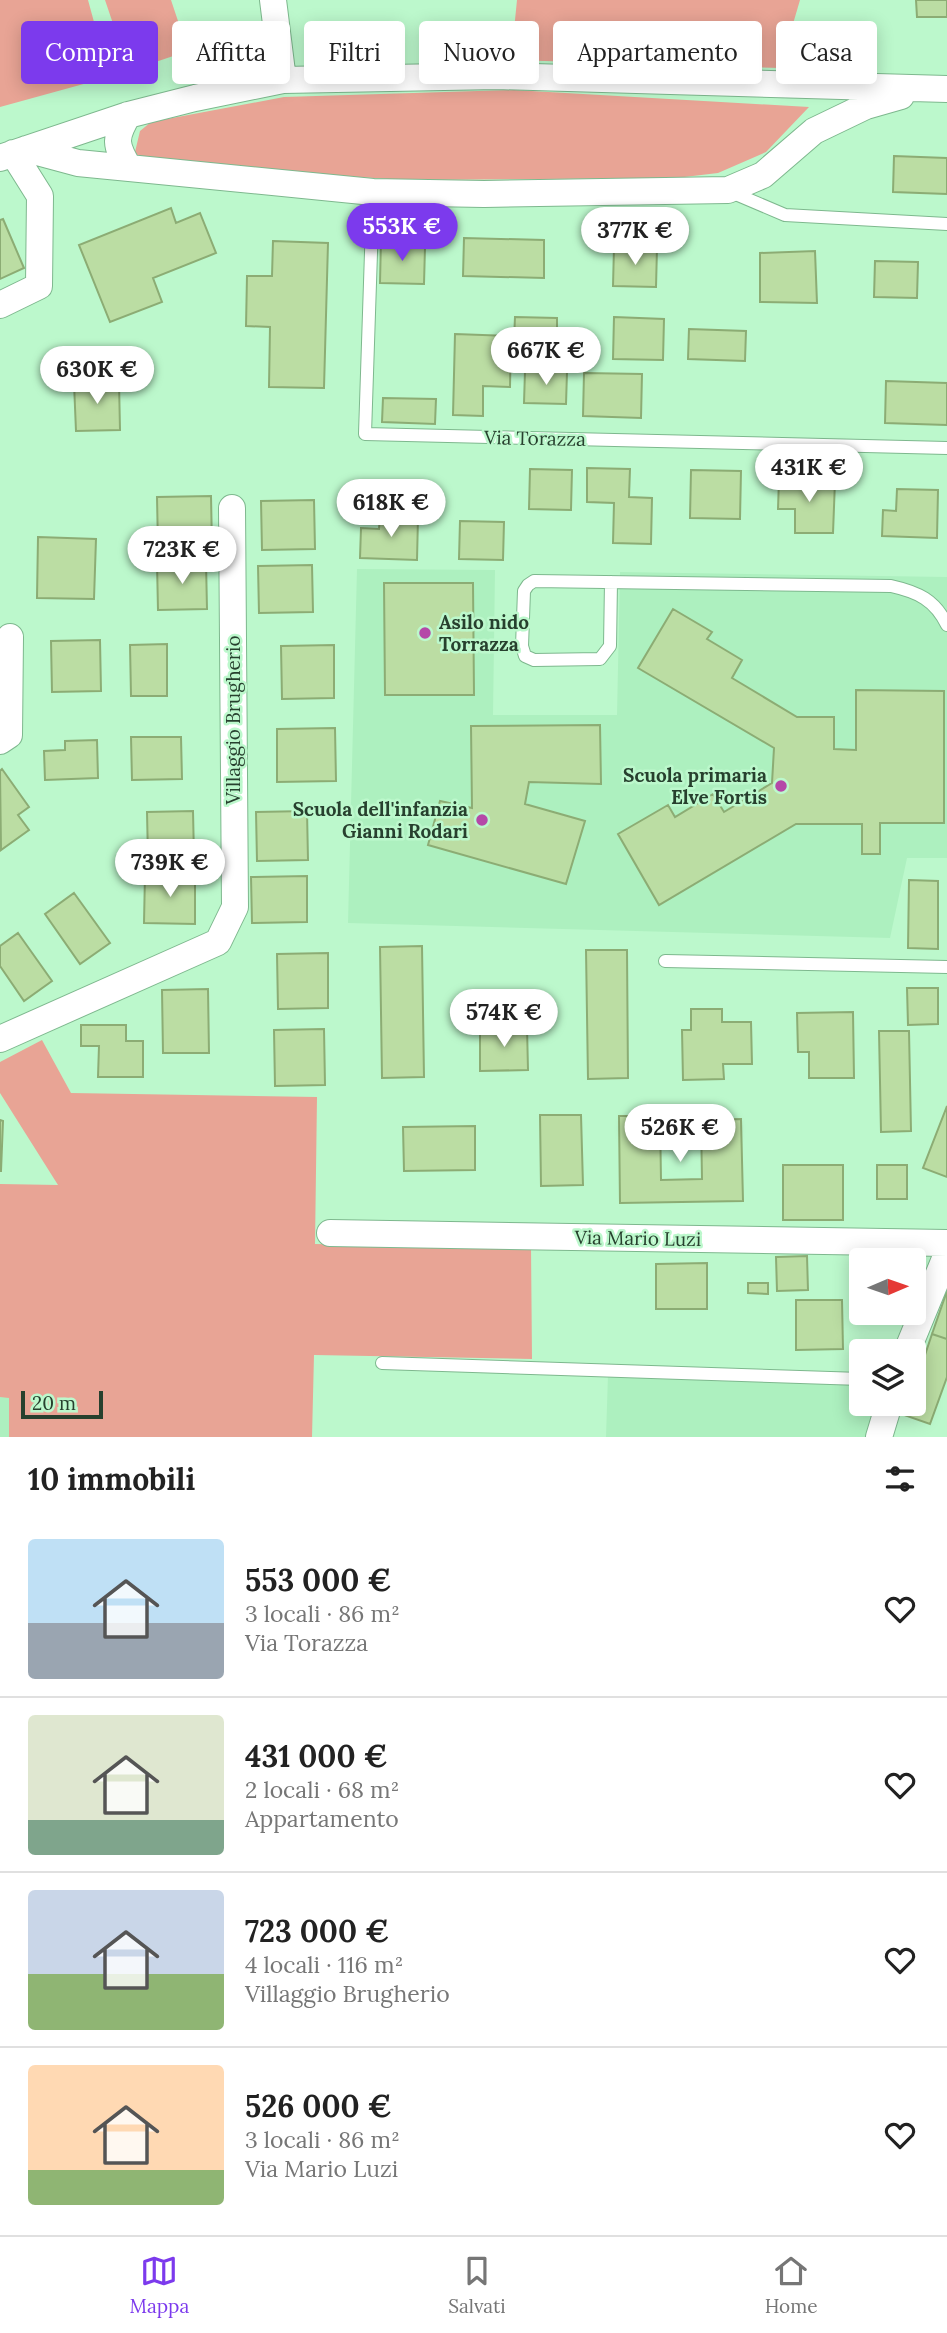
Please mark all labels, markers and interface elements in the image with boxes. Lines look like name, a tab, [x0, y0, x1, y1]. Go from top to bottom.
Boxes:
chip: Compra	[21, 21, 158, 84]
chip: Affitta	[172, 21, 290, 84]
chip: Filtri	[304, 21, 405, 84]
chip: Nuovo	[419, 21, 539, 84]
chip: Appartamento	[553, 21, 762, 84]
chip: Casa	[776, 21, 877, 84]
pin: 553K €	[345, 204, 459, 263]
pin: 377K €	[578, 208, 692, 267]
text: 553K €	[363, 211, 441, 240]
text: 377K €	[597, 215, 673, 244]
pin: 667K €	[489, 328, 603, 387]
text: 667K €	[507, 335, 585, 364]
pin: 630K €	[40, 346, 154, 406]
text: 630K €	[56, 354, 138, 383]
street label: Via Torazza	[483, 425, 586, 451]
pin: 431K €	[752, 444, 866, 504]
text: 431K €	[771, 452, 847, 481]
pin: 618K €	[334, 480, 448, 539]
text: 618K €	[353, 487, 429, 516]
pin: 723K €	[125, 526, 239, 586]
text: 723K €	[144, 534, 220, 563]
place label: Asilo nido Torrazza	[439, 610, 529, 656]
marker: Asilo nido Torrazza	[417, 625, 433, 641]
street label: Villaggio Brugherio	[221, 635, 245, 806]
place label: Scuola primaria Elve Fortis	[623, 763, 767, 809]
marker: Scuola primaria Elve Fortis	[773, 778, 789, 794]
place label: Scuola dell'infanzia Gianni Rodari	[293, 797, 468, 843]
marker: Scuola dell'infanzia Gianni Rodari	[474, 812, 490, 828]
pin: 739K €	[113, 839, 227, 899]
text: 739K €	[131, 847, 209, 876]
pin: 574K €	[447, 990, 561, 1049]
text: 574K €	[466, 997, 542, 1026]
pin: 526K €	[623, 1104, 737, 1164]
text: 526K €	[641, 1112, 719, 1141]
street label: Via Mario Luzi	[574, 1225, 701, 1251]
north arrow	[849, 1248, 926, 1325]
map controls	[849, 1248, 926, 1416]
button: layers	[849, 1339, 926, 1416]
scale bar	[21, 1388, 103, 1420]
text: 20 m	[32, 1391, 76, 1415]
text: 10 immobili	[28, 1460, 195, 1498]
icon: filters	[881, 1460, 919, 1498]
text: 553 000 €	[245, 1561, 392, 1599]
icon: home	[84, 1567, 168, 1651]
icon: heart	[881, 1590, 919, 1628]
text: 3 locali · 86 m²	[245, 1599, 400, 1628]
text: Via Torazza	[245, 1628, 368, 1657]
text: 431 000 €	[245, 1737, 388, 1775]
icon: home	[84, 1743, 168, 1827]
icon: heart	[881, 1766, 919, 1804]
text: 2 locali · 68 m²	[245, 1775, 399, 1804]
text: Appartamento	[245, 1804, 399, 1833]
text: 723 000 €	[245, 1912, 389, 1950]
icon: home	[84, 1918, 168, 2002]
icon: heart	[881, 1941, 919, 1979]
text: 4 locali · 116 m²	[245, 1950, 403, 1979]
text: Villaggio Brugherio	[245, 1979, 450, 2008]
text: 526 000 €	[245, 2087, 392, 2125]
icon: home	[84, 2093, 168, 2177]
icon: heart	[881, 2116, 919, 2154]
text: 3 locali · 86 m²	[245, 2125, 400, 2154]
text: Via Mario Luzi	[245, 2154, 398, 2183]
tab: Mappa	[130, 2252, 189, 2318]
tab: Salvati	[448, 2252, 506, 2318]
tab: Home	[765, 2252, 818, 2318]

